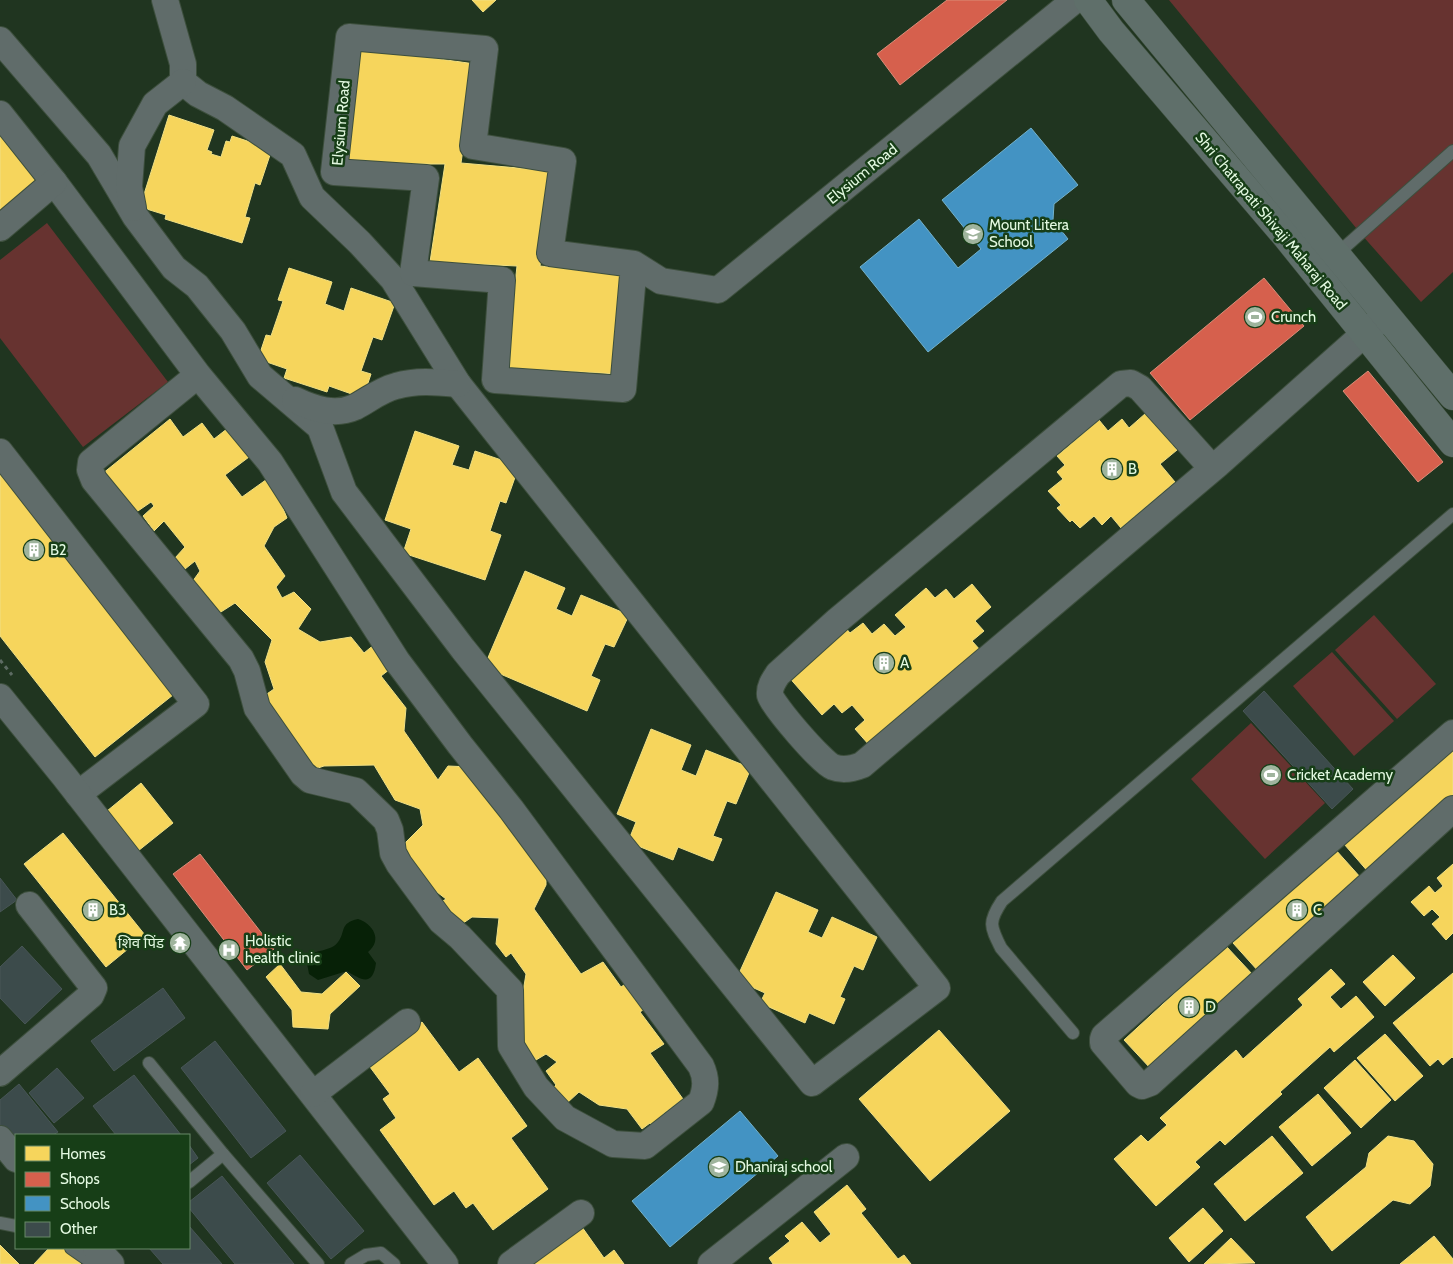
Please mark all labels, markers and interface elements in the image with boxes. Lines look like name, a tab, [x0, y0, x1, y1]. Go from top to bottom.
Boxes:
street label: Elysium Road	[328, 80, 354, 166]
street label: Shri Chatrapati Shivaji Maharaj Road	[1191, 129, 1351, 313]
street label: Elysium Road	[823, 140, 901, 208]
place label: Mount Litera School	[989, 216, 1070, 251]
school or university icon: Mount Litera School	[961, 222, 985, 246]
sports icon: Crunch	[1243, 305, 1267, 329]
place label: Crunch	[1271, 308, 1316, 326]
building icon: B	[1100, 457, 1124, 481]
place label: B	[1128, 460, 1137, 478]
building icon: B2	[22, 538, 46, 562]
place label: B2	[50, 541, 67, 559]
building icon: A	[872, 651, 896, 675]
place label: A	[900, 654, 910, 672]
sports icon: Cricket Academy	[1259, 763, 1283, 787]
place label: Cricket Academy	[1287, 766, 1393, 784]
building icon: B3	[81, 898, 105, 922]
building icon: C	[1285, 898, 1309, 922]
place label: B3	[109, 901, 126, 919]
place label: C	[1313, 901, 1322, 919]
temple icon: शिव पिंड	[168, 931, 192, 955]
place label: Holistic health clinic	[245, 932, 320, 967]
place label: शिव पिंड	[118, 934, 165, 952]
hospital icon: Holistic health clinic	[217, 938, 241, 962]
building icon: D	[1177, 995, 1201, 1019]
place label: D	[1205, 998, 1216, 1016]
legend	[15, 1134, 190, 1249]
text: Homes	[60, 1145, 106, 1163]
school or university icon: Dhaniraj school	[707, 1155, 731, 1179]
place label: Dhaniraj school	[735, 1158, 833, 1176]
text: Shops	[60, 1170, 100, 1188]
text: Schools	[60, 1195, 110, 1213]
text: Other	[60, 1220, 97, 1238]

